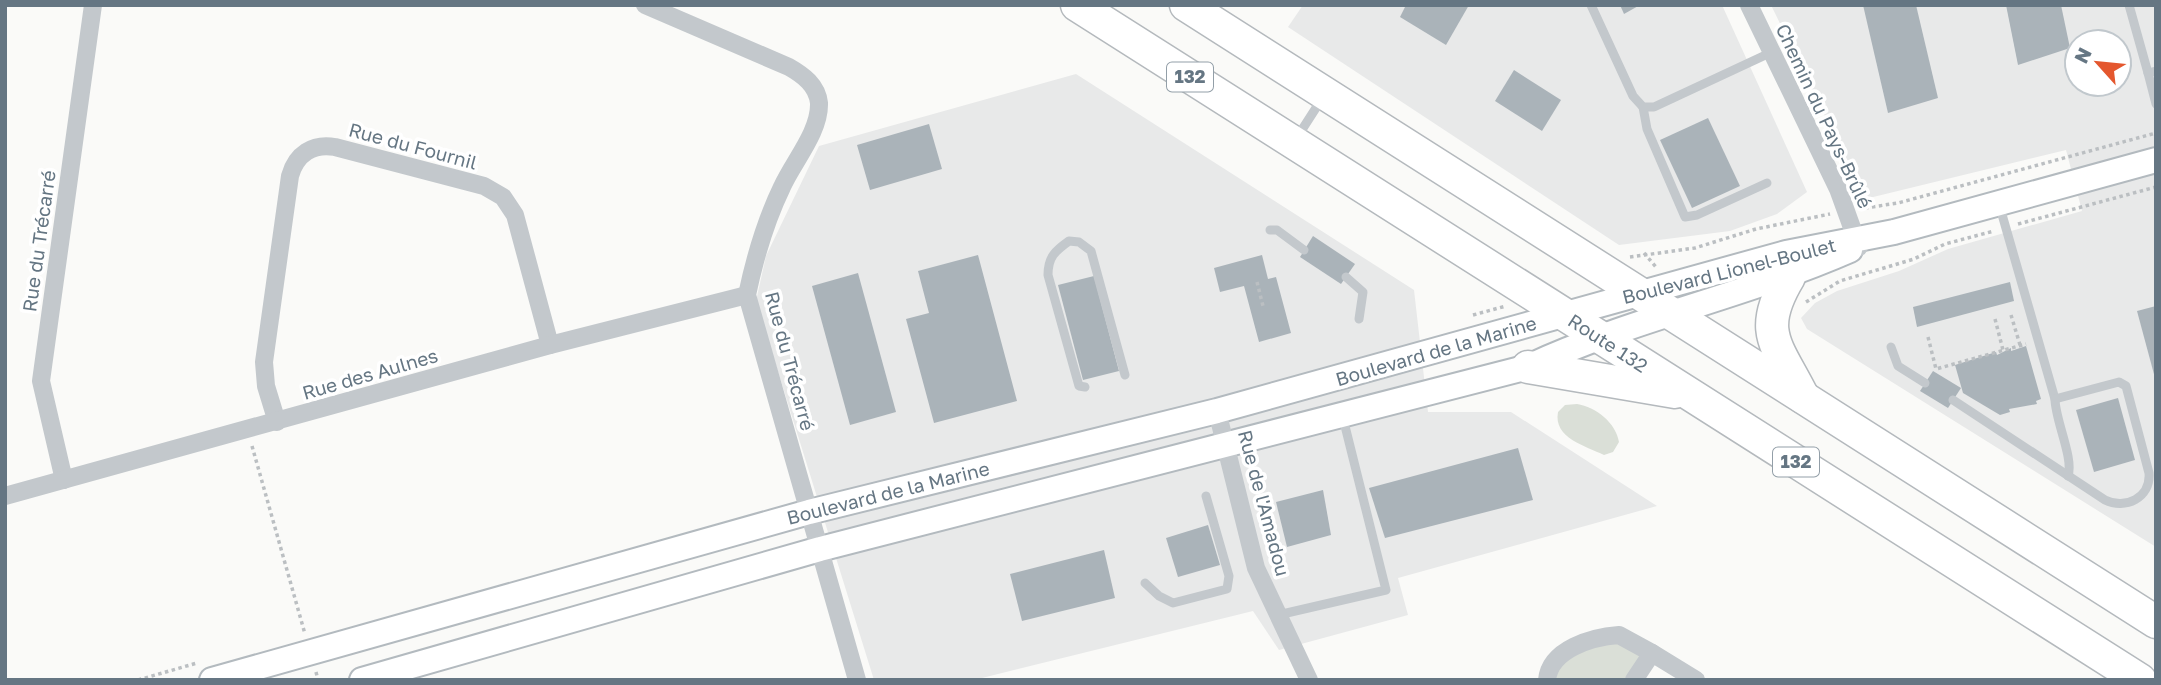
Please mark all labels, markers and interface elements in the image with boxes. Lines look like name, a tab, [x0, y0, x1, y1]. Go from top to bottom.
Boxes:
street label: Chemin du Pays-Brûlé	[1772, 20, 1877, 212]
north arrow	[2063, 28, 2133, 98]
text: N	[2069, 43, 2096, 67]
road number: 132	[1167, 62, 1213, 92]
street label: Rue du Fournil	[346, 117, 480, 174]
street label: Rue du Trécarré	[17, 169, 60, 313]
street label: Boulevard Lionel-Boulet	[1620, 233, 1838, 308]
street label: Rue du Trécarré	[761, 289, 820, 433]
street label: Route 132	[1564, 308, 1652, 377]
street label: Boulevard de la Marine	[1333, 311, 1539, 390]
street label: Rue des Aulnes	[299, 343, 440, 404]
street label: Rue de l'Amadou	[1234, 427, 1295, 578]
road number: 132	[1773, 448, 1819, 476]
street label: Boulevard de la Marine	[784, 456, 992, 529]

